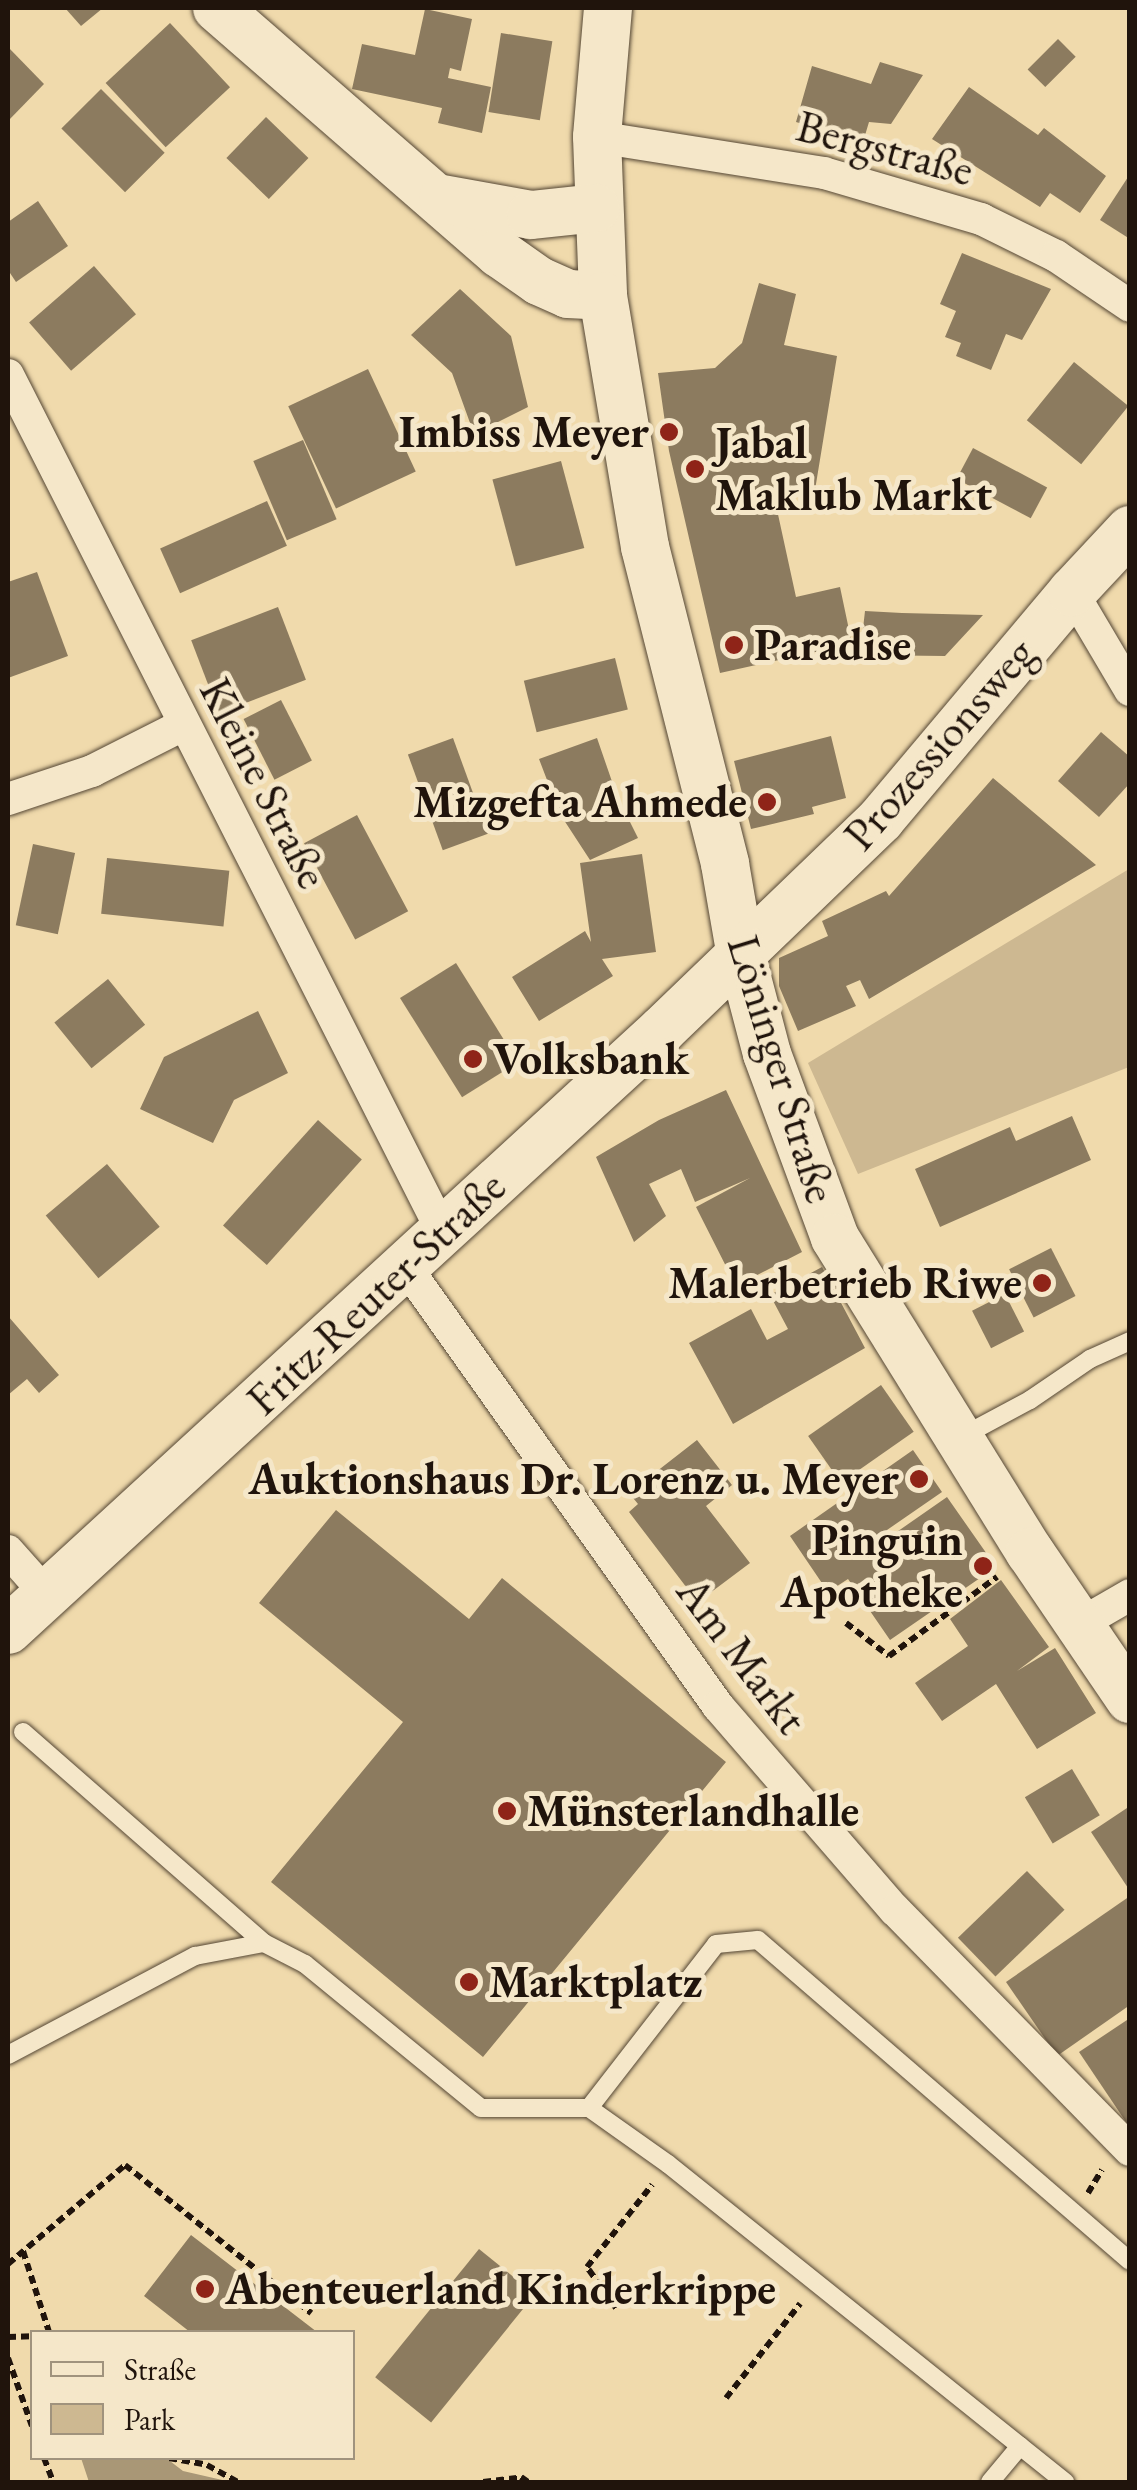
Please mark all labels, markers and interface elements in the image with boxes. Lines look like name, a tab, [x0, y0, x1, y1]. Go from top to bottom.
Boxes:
street label: Bergstraße	[791, 99, 979, 197]
place label: Imbiss Meyer	[399, 405, 649, 459]
place label: Jabal Maklub Markt	[715, 416, 992, 522]
marker: Imbiss Meyer	[658, 421, 680, 443]
marker: Jabal Maklub Markt	[684, 458, 706, 480]
place label: Paradise	[754, 618, 911, 672]
street label: Prozessionsweg	[832, 627, 1046, 861]
marker: Paradise	[723, 634, 745, 656]
street label: Kleine Straße	[188, 669, 340, 897]
place label: Mizgefta Ahmede	[413, 775, 747, 829]
marker: Mizgefta Ahmede	[756, 791, 778, 813]
street label: Löninger Straße	[716, 929, 848, 1209]
place label: Volksbank	[493, 1032, 689, 1086]
marker: Volksbank	[462, 1048, 484, 1070]
street label: Fritz-Reuter-Straße	[236, 1160, 516, 1426]
place label: Malerbetrieb Riwe	[668, 1256, 1022, 1310]
marker: Malerbetrieb Riwe	[1031, 1272, 1053, 1294]
place label: Auktionshaus Dr. Lorenz u. Meyer	[248, 1452, 899, 1506]
marker: Auktionshaus Dr. Lorenz u. Meyer	[908, 1468, 930, 1490]
place label: Pinguin Apotheke	[780, 1513, 963, 1619]
marker: Pinguin Apotheke	[972, 1555, 994, 1577]
street label: Am Markt	[665, 1566, 819, 1744]
place label: Münsterlandhalle	[527, 1784, 859, 1838]
marker: Münsterlandhalle	[496, 1800, 518, 1822]
place label: Marktplatz	[489, 1955, 702, 2009]
marker: Marktplatz	[458, 1971, 480, 1993]
place label: Abenteuerland Kinderkrippe	[225, 2262, 776, 2316]
marker: Abenteuerland Kinderkrippe	[194, 2278, 216, 2300]
legend	[30, 2330, 355, 2460]
text: Straße	[124, 2350, 196, 2389]
text: Park	[124, 2400, 175, 2439]

